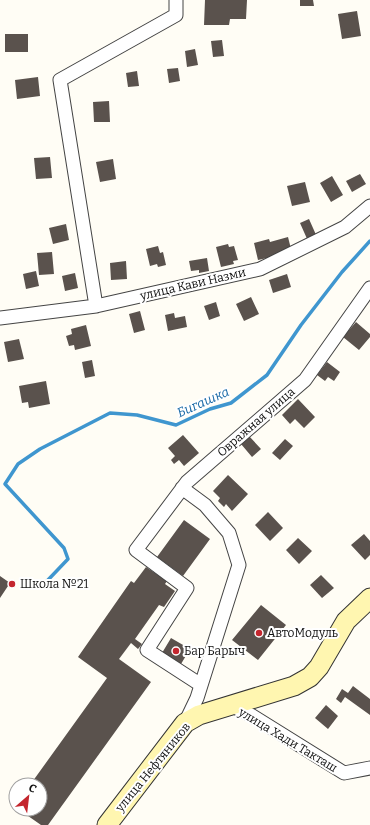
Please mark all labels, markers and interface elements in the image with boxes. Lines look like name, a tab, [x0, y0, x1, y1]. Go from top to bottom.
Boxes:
street label: улица Кави Назми	[138, 265, 247, 303]
water label: Бигашка	[175, 384, 231, 420]
street label: Овражная улица	[214, 384, 298, 459]
place label: Школа №21	[20, 577, 88, 591]
marker: Школа №21	[7, 579, 17, 589]
place label: АвтоМодуль	[267, 626, 338, 640]
marker: АвтоМодуль	[254, 628, 264, 638]
place label: Бар Барыч	[184, 644, 245, 658]
marker: Бар Барыч	[171, 646, 181, 656]
street label: улица Хади Такташ	[235, 704, 340, 775]
street label: улица Нефтяников	[112, 720, 193, 815]
north arrow	[8, 777, 48, 817]
text: С	[26, 781, 39, 796]

